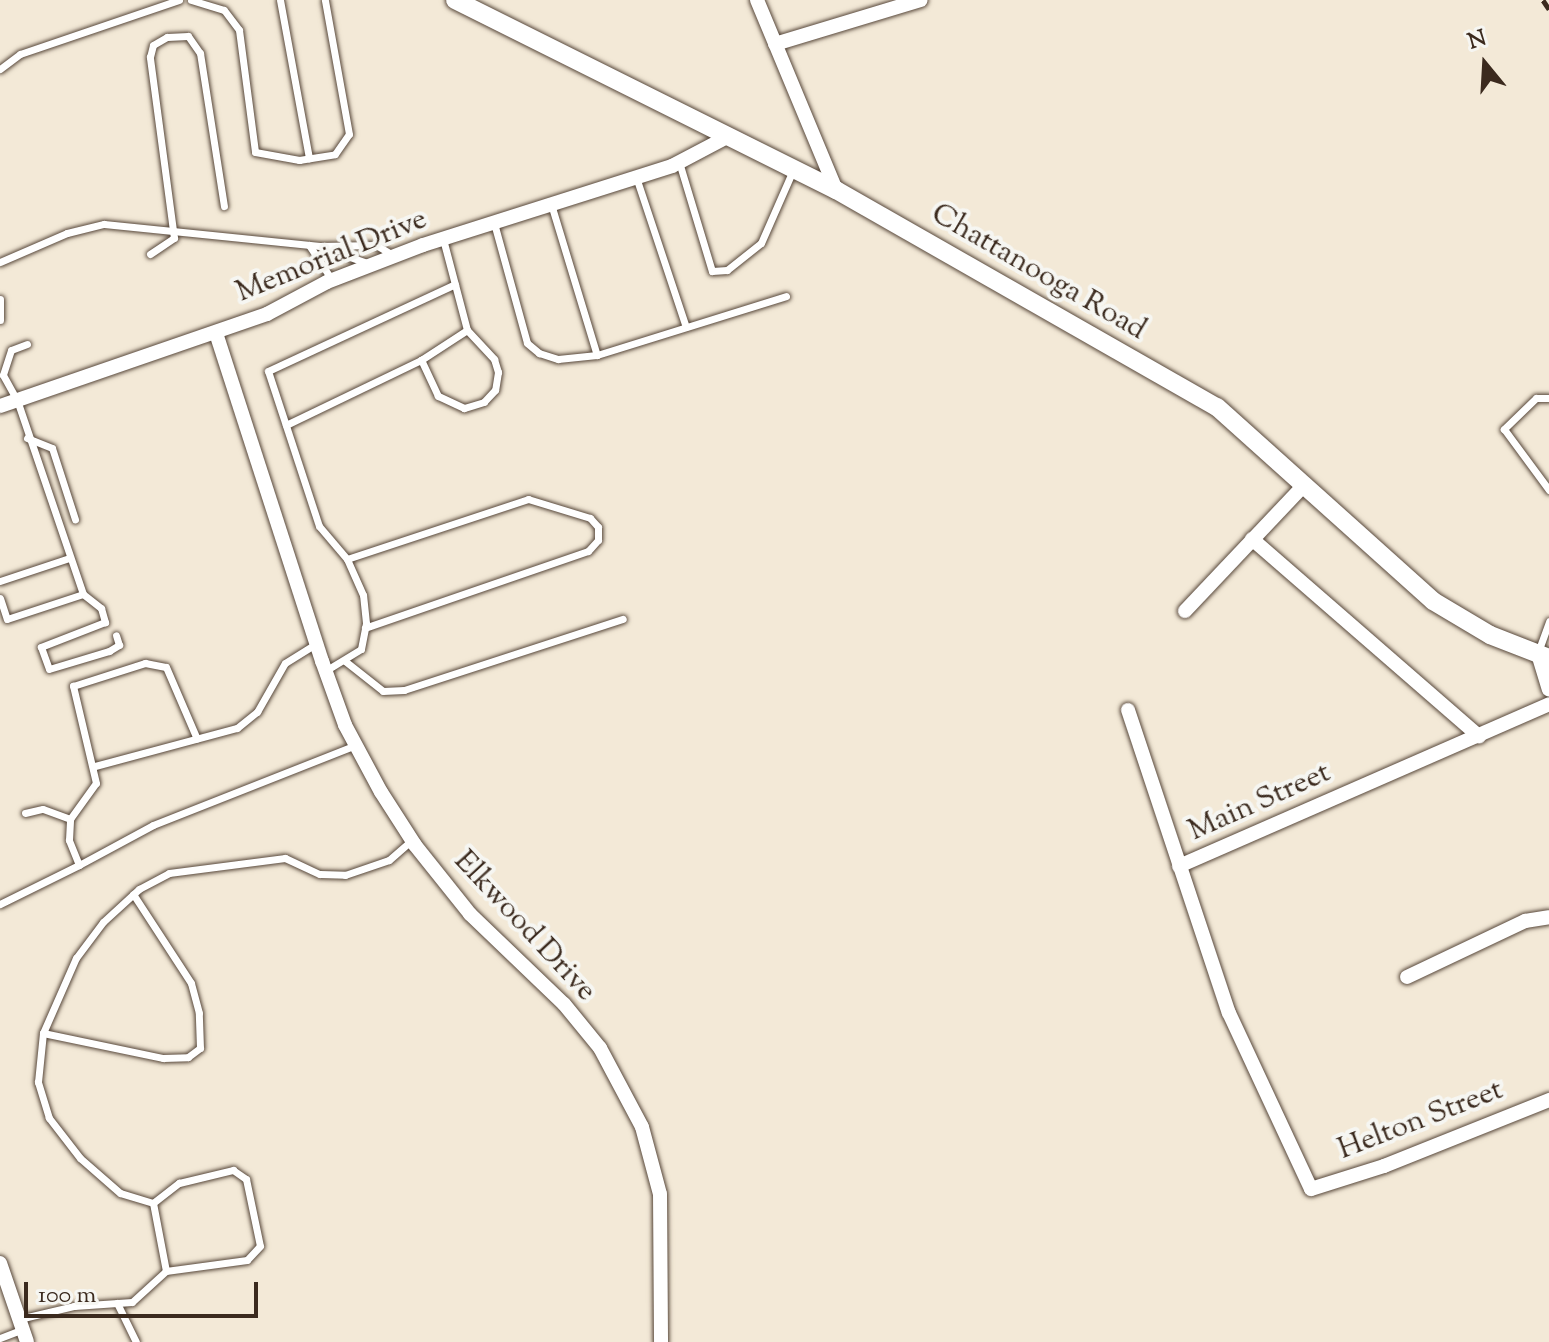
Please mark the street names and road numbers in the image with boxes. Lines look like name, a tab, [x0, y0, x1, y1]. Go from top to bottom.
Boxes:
street label: Chattanooga Road	[924, 197, 1152, 349]
street label: Memorial Drive	[231, 202, 433, 312]
street label: Main Street	[1183, 756, 1337, 850]
street label: Elkwood Drive	[445, 844, 603, 1010]
street label: Helton Street	[1333, 1073, 1509, 1169]

